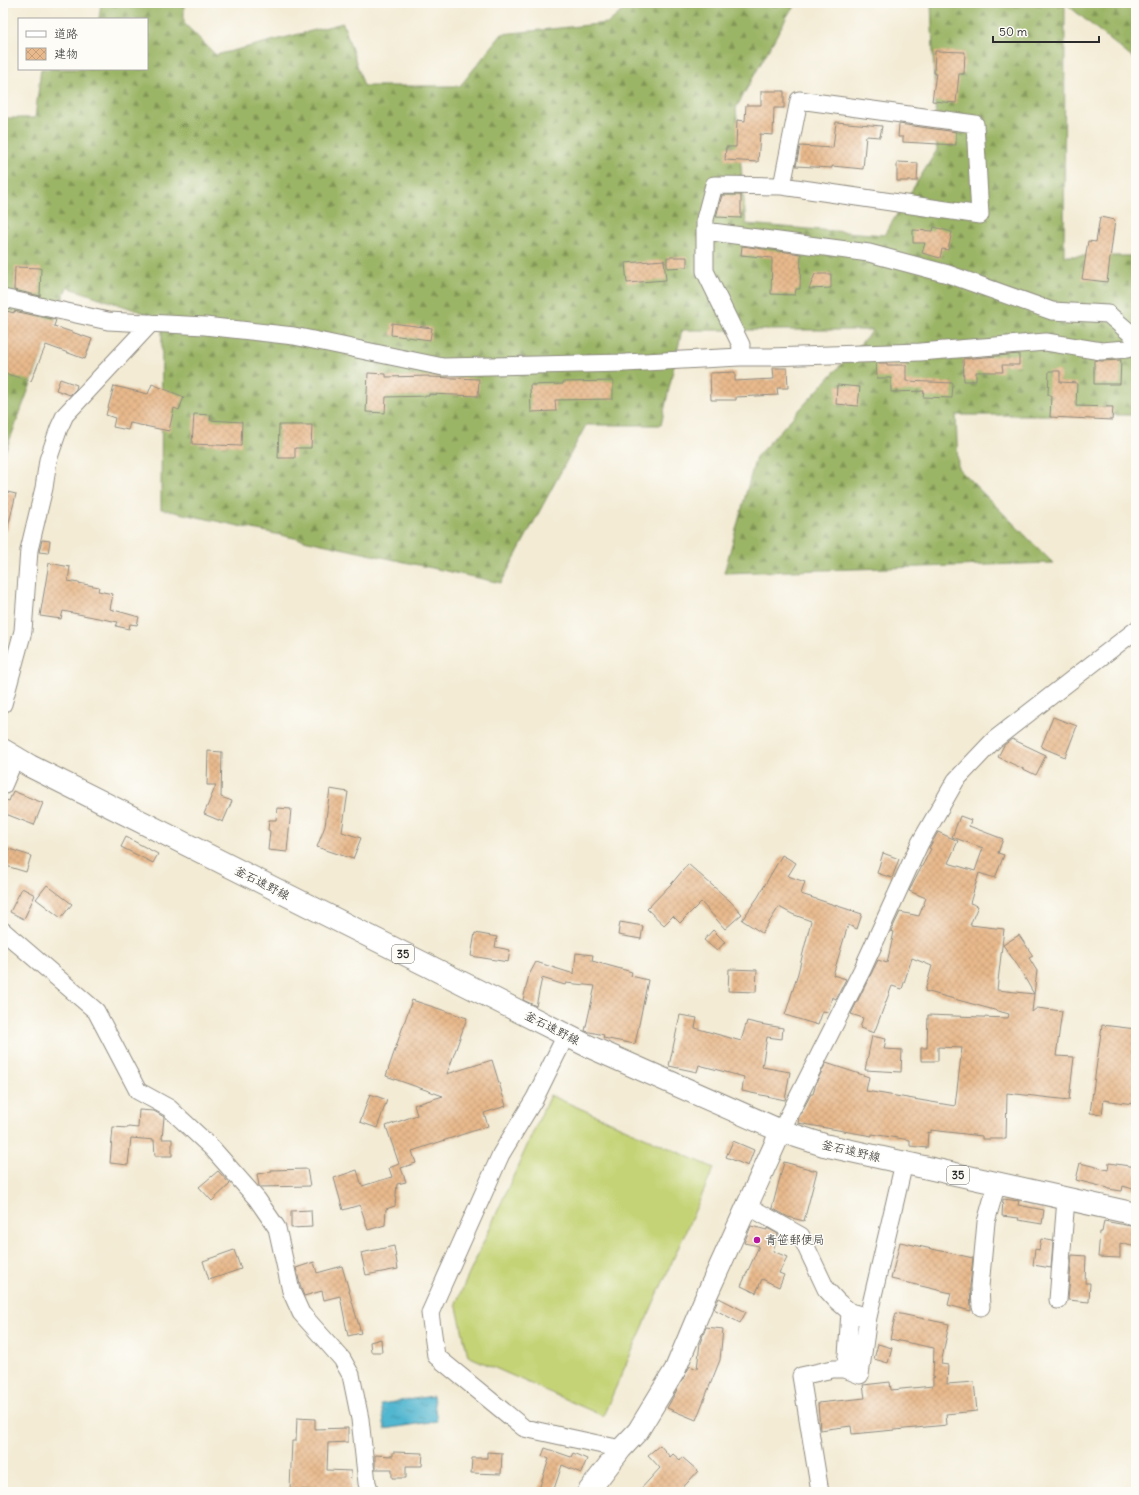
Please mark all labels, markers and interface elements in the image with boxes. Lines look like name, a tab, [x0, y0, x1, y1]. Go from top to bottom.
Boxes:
legend	[18, 18, 148, 70]
scale bar	[993, 18, 1099, 44]
text: 50 m	[999, 24, 1028, 39]
text: 道路	[54, 26, 78, 41]
text: 建物	[54, 46, 78, 61]
street label: 釜石遠野線	[232, 862, 292, 903]
road number: 35	[392, 945, 414, 963]
street label: 釜石遠野線	[522, 1007, 582, 1048]
street label: 釜石遠野線	[820, 1136, 882, 1165]
road number: 35	[947, 1166, 969, 1184]
place label: 青笹郵便局	[765, 1232, 825, 1247]
marker: 青笹郵便局	[752, 1235, 762, 1245]

